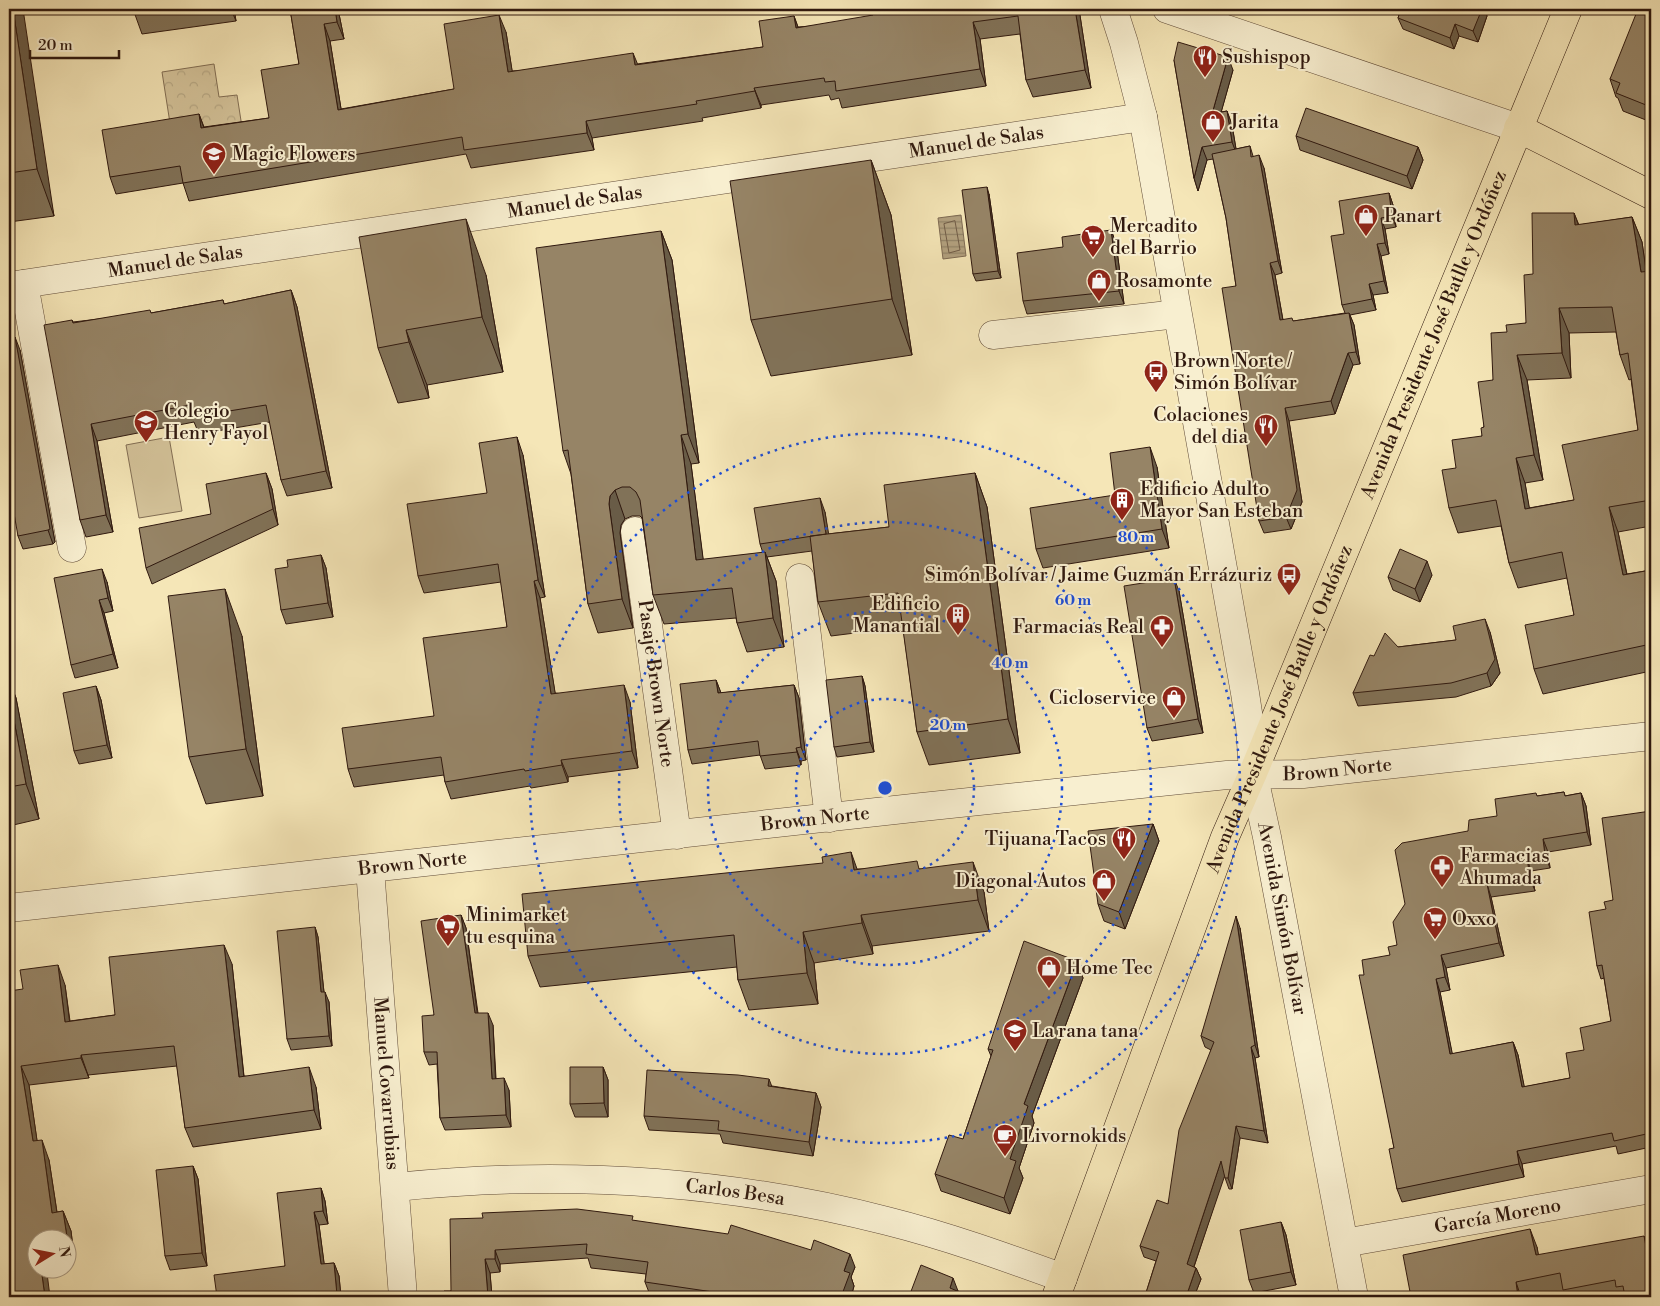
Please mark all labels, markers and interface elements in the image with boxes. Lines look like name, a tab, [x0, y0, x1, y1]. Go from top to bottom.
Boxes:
scale bar	[30, 28, 119, 60]
text: 20 m	[38, 36, 73, 55]
restaurant icon: Sushispop	[1192, 44, 1218, 78]
place label: Sushispop	[1222, 45, 1311, 69]
shop icon: Jarita	[1200, 109, 1226, 143]
place label: Jarita	[1229, 110, 1279, 134]
street label: Manuel de Salas	[907, 120, 1045, 164]
school or university icon: Magic Flowers	[201, 141, 227, 175]
place label: Magic Flowers	[232, 142, 356, 166]
street label: Avenida Presidente José Batlle y Ordóñez	[1355, 167, 1512, 503]
street label: Manuel de Salas	[506, 180, 644, 224]
shop icon: Panart	[1353, 203, 1379, 237]
place label: Panart	[1384, 204, 1442, 228]
place label: Mercadito del Barrio	[1110, 214, 1198, 260]
supermarket icon: Mercadito del Barrio	[1080, 224, 1106, 258]
street label: Manuel de Salas	[106, 239, 244, 283]
shop icon: Rosamonte	[1086, 268, 1112, 302]
place label: Rosamonte	[1116, 269, 1212, 293]
place label: Brown Norte / Simón Bolívar	[1173, 349, 1297, 395]
bus stop icon: Brown Norte / Simón Bolívar	[1143, 359, 1169, 393]
place label: Colegio Henry Fayol	[164, 399, 268, 445]
place label: Colaciones del dia	[1153, 403, 1248, 449]
school or university icon: Colegio Henry Fayol	[133, 409, 159, 443]
restaurant icon: Colaciones del dia	[1253, 413, 1279, 447]
place label: Edificio Adulto Mayor San Esteban	[1140, 477, 1303, 523]
building icon: Edificio Adulto Mayor San Esteban	[1109, 487, 1135, 521]
text: 80 m	[1118, 528, 1155, 547]
street label: Avenida Presidente José Batlle y Ordóñez	[1200, 541, 1358, 877]
bus stop icon: Simón Bolívar / Jaime Guzmán Errázuriz	[1276, 562, 1302, 596]
place label: Simón Bolívar / Jaime Guzmán Errázuriz	[925, 563, 1272, 587]
text: 60 m	[1055, 591, 1092, 610]
place label: Edificio Manantial	[853, 592, 940, 638]
street label: Pasaje Brown Norte	[633, 598, 680, 769]
building icon: Edificio Manantial	[945, 602, 971, 636]
pharmacy icon: Farmacias Real	[1149, 614, 1175, 648]
place label: Farmacias Real	[1013, 615, 1144, 639]
text: 40 m	[991, 654, 1029, 673]
shop icon: Cicloservice	[1161, 685, 1187, 719]
place label: Cicloservice	[1049, 686, 1156, 710]
text: 20 m	[930, 716, 967, 735]
street label: Brown Norte	[1282, 752, 1393, 786]
centre of rings	[876, 779, 894, 797]
street label: Brown Norte	[758, 801, 871, 837]
street label: Avenida Simón Bolívar	[1252, 819, 1312, 1017]
restaurant icon: Tijuana Tacos	[1111, 826, 1137, 860]
place label: Tijuana Tacos	[985, 827, 1106, 851]
place label: Farmacias Ahumada	[1459, 844, 1550, 890]
street label: Brown Norte	[356, 845, 468, 881]
pharmacy icon: Farmacias Ahumada	[1429, 854, 1455, 888]
shop icon: Diagonal Autos	[1091, 868, 1117, 902]
place label: Diagonal Autos	[955, 869, 1086, 893]
place label: Minimarket tu esquina	[466, 903, 567, 949]
supermarket icon: Oxxo	[1422, 906, 1448, 940]
place label: Oxxo	[1452, 907, 1496, 931]
supermarket icon: Minimarket tu esquina	[435, 913, 461, 947]
shop icon: Home Tec	[1036, 955, 1062, 989]
place label: Home Tec	[1066, 956, 1153, 980]
street label: Manuel Covarrubias	[368, 996, 405, 1171]
school or university icon: La rana tana	[1002, 1018, 1028, 1052]
place label: La rana tana	[1032, 1019, 1139, 1043]
cafe icon: Livornokids	[992, 1123, 1018, 1157]
place label: Livornokids	[1022, 1124, 1126, 1148]
street label: Carlos Besa	[684, 1174, 787, 1211]
street label: García Moreno	[1432, 1193, 1563, 1239]
north arrow	[28, 1228, 78, 1278]
text: N	[54, 1245, 74, 1259]

